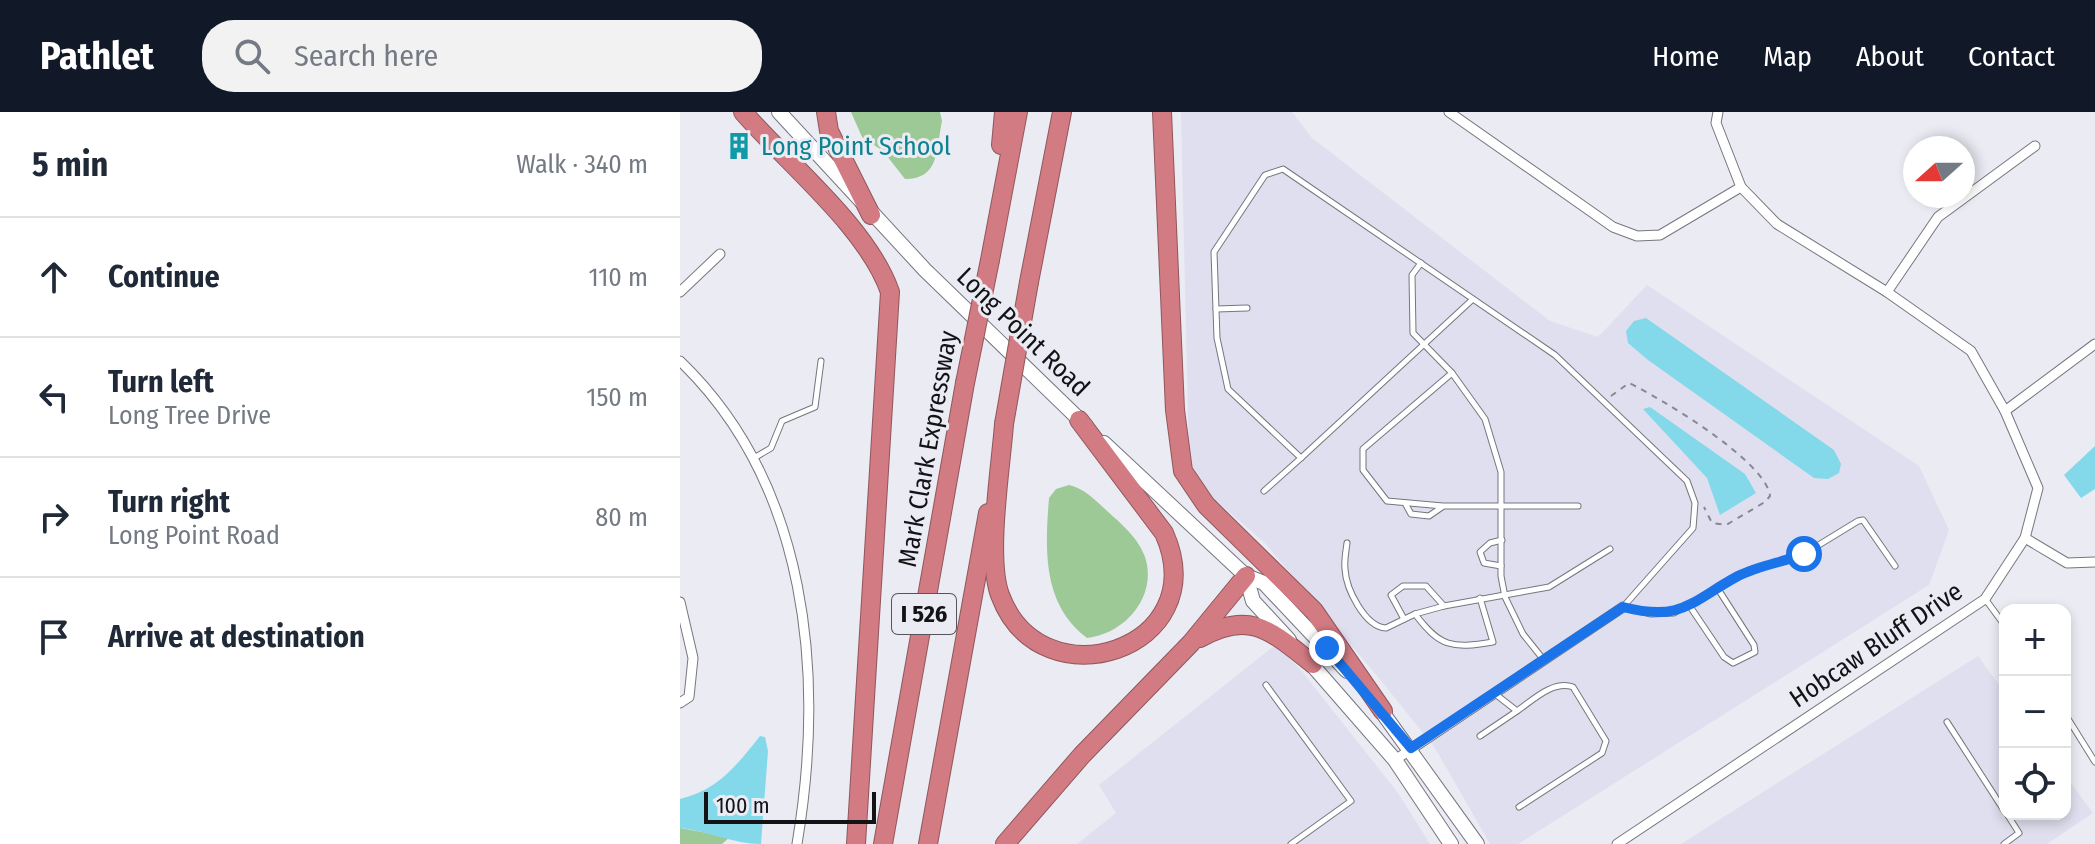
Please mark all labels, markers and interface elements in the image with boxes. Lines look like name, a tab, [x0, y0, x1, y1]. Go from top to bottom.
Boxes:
search box	[202, 20, 762, 92]
text: Pathlet	[40, 33, 154, 79]
icon: search	[230, 34, 274, 78]
text: Search here	[294, 38, 438, 74]
text: Home	[1652, 40, 1719, 73]
text: Map	[1763, 40, 1812, 73]
text: About	[1856, 40, 1924, 73]
text: Contact	[1968, 40, 2055, 73]
building icon: Long Point School	[724, 131, 754, 161]
place label: Long Point School	[761, 131, 951, 162]
north arrow	[1903, 136, 1975, 208]
text: 5 min	[32, 144, 108, 185]
text: Walk · 340 m	[516, 149, 648, 180]
icon: ahead	[32, 255, 76, 299]
text: Continue	[108, 259, 220, 295]
street label: Long Point Road	[950, 261, 1096, 403]
text: 110 m	[588, 262, 648, 293]
street label: Mark Clark Expressway	[892, 328, 964, 570]
text: Turn left	[108, 364, 214, 400]
icon: left	[32, 375, 76, 419]
text: 150 m	[586, 382, 648, 413]
text: Long Tree Drive	[108, 400, 271, 431]
text: Turn right	[108, 484, 230, 520]
icon: right	[32, 495, 76, 539]
text: 80 m	[595, 502, 648, 533]
text: Long Point Road	[108, 520, 280, 551]
route start	[1786, 536, 1822, 572]
street label: Hobcaw Bluff Drive	[1784, 576, 1968, 714]
road number: I 526	[892, 594, 956, 634]
map controls	[1999, 604, 2071, 820]
button: +	[1999, 604, 2071, 676]
icon: arrive	[32, 615, 76, 659]
text: Arrive at destination	[108, 619, 365, 655]
route end	[1309, 630, 1345, 666]
button: −	[1999, 676, 2071, 748]
button: locate	[1999, 748, 2071, 820]
scale bar	[704, 788, 876, 824]
text: 100 m	[716, 792, 770, 819]

